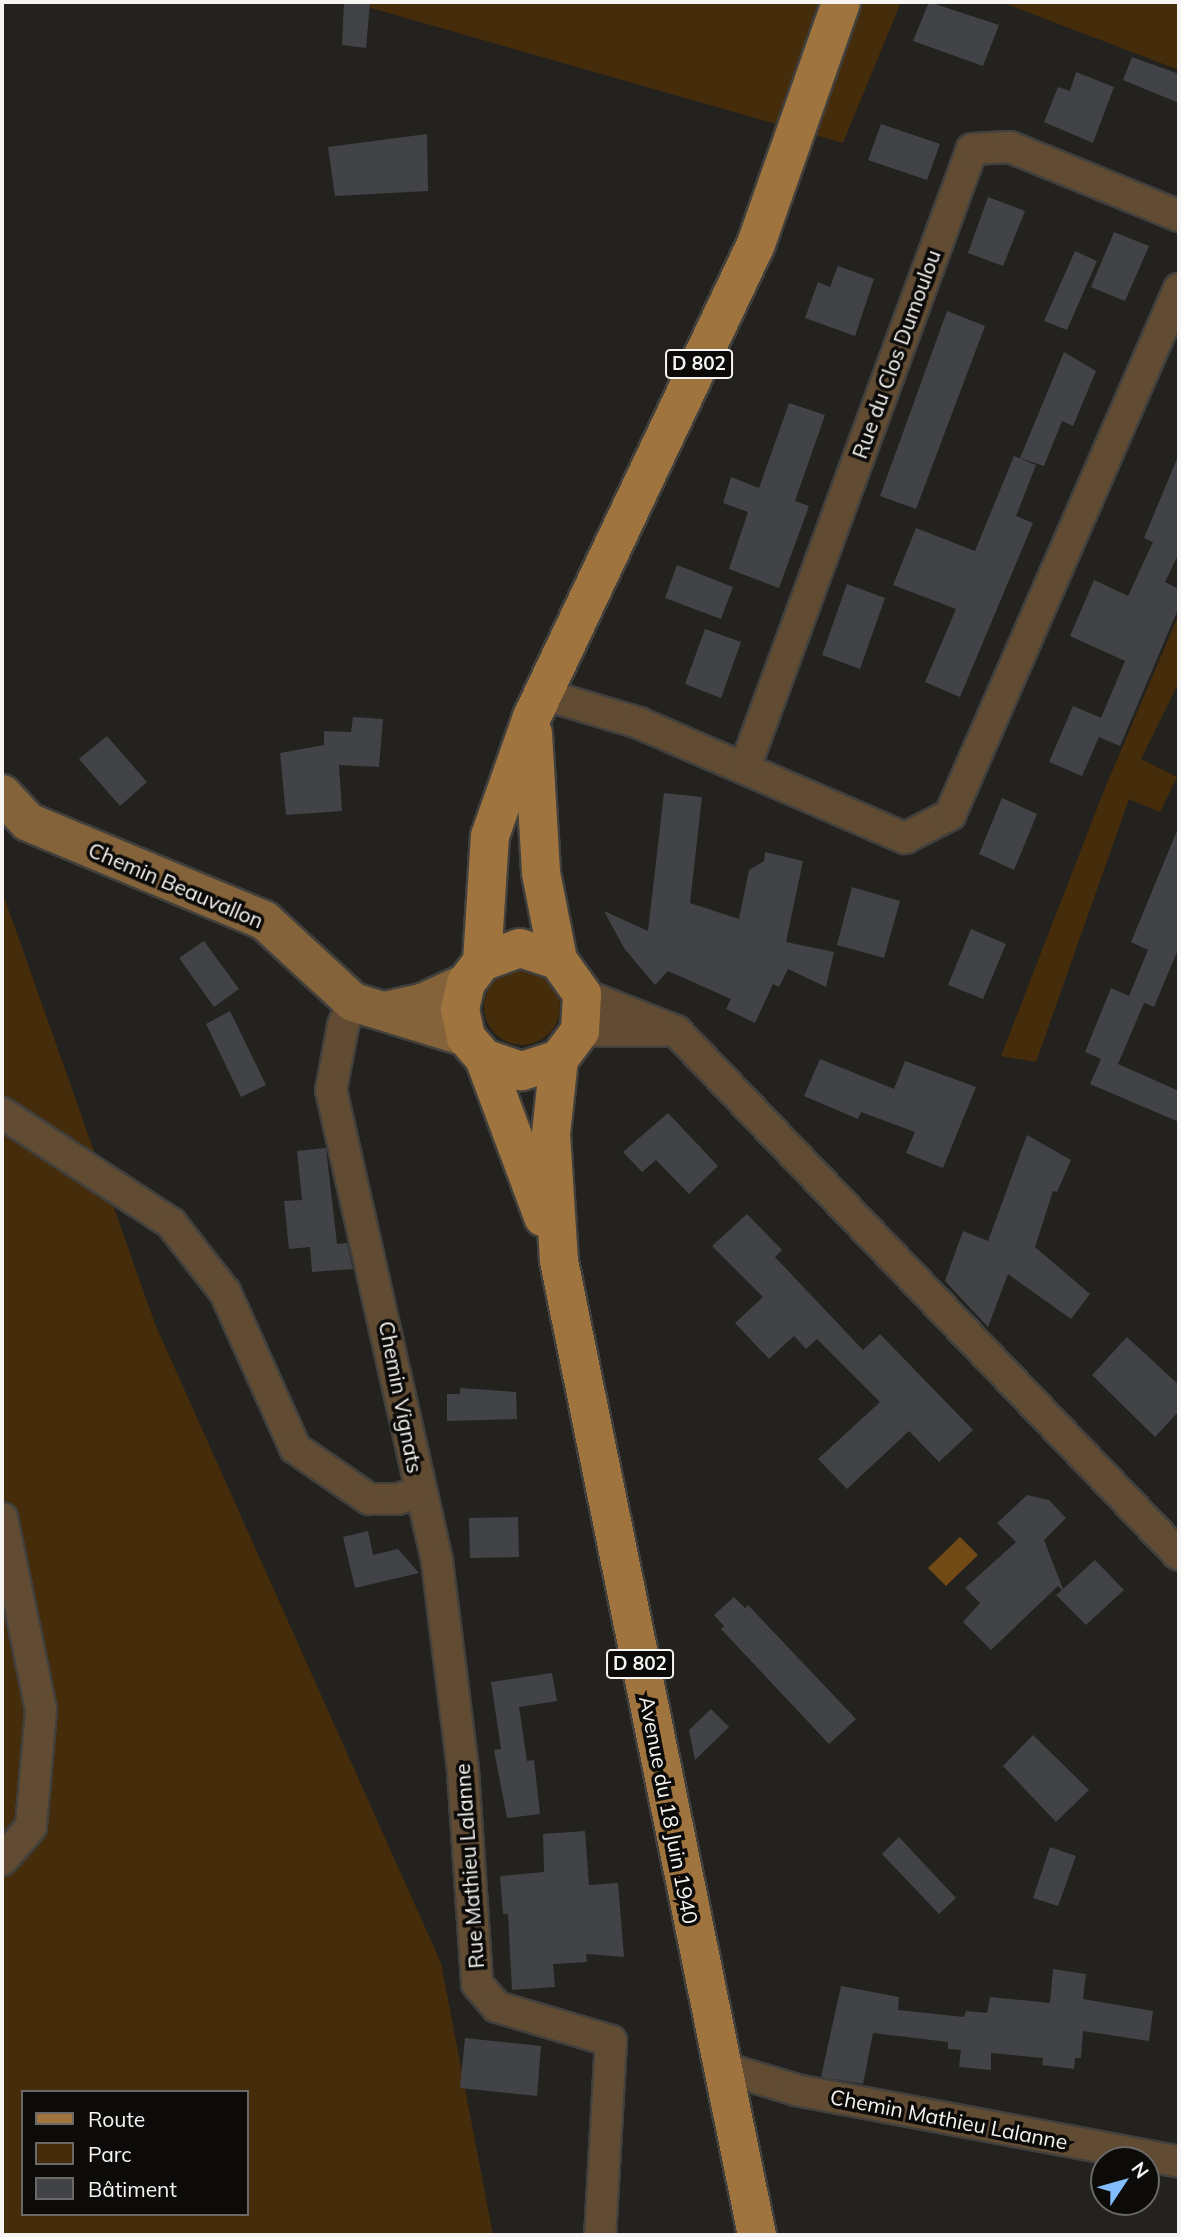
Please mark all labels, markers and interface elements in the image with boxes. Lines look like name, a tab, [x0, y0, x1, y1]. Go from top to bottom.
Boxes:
street label: Rue du Clos Dumoulou	[846, 246, 946, 462]
road number: D 802	[664, 348, 734, 380]
street label: Chemin Beauvallon	[85, 837, 267, 933]
street label: Chemin Vignats	[374, 1319, 428, 1475]
road number: D 802	[605, 1648, 675, 1680]
street label: Avenue du 18 Juin 1940	[635, 1694, 703, 1926]
street label: Rue Mathieu Lalanne	[449, 1763, 489, 1969]
street label: Chemin Mathieu Lalanne	[828, 2084, 1070, 2154]
legend	[21, 2090, 248, 2216]
text: Route	[88, 2106, 145, 2132]
text: Parc	[88, 2141, 132, 2167]
north arrow	[1090, 2146, 1160, 2216]
text: N	[1126, 2157, 1154, 2183]
text: Bâtiment	[88, 2176, 177, 2202]

